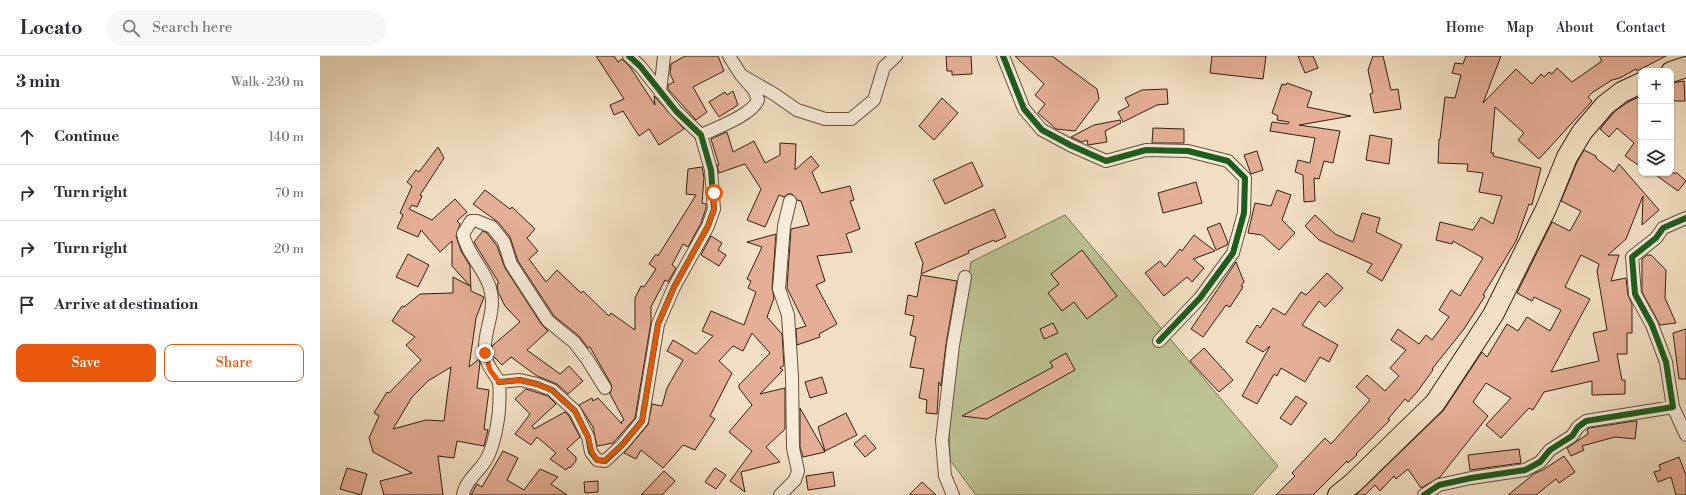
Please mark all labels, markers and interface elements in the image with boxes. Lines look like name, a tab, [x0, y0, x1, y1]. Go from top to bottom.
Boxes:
search box	[106, 10, 386, 46]
text: Locato	[20, 16, 82, 40]
icon: search	[120, 17, 142, 39]
text: Search here	[152, 18, 232, 37]
text: Home	[1446, 19, 1484, 37]
text: Map	[1506, 19, 1534, 37]
text: About	[1556, 19, 1594, 37]
text: Contact	[1616, 19, 1666, 37]
map controls	[1638, 68, 1674, 176]
button: +	[1638, 68, 1674, 104]
text: 3 min	[16, 71, 60, 93]
text: Walk · 230 m	[231, 74, 304, 90]
button: −	[1638, 104, 1674, 140]
icon: ahead	[16, 126, 38, 148]
text: Continue	[54, 127, 119, 146]
text: 140 m	[268, 129, 304, 145]
button: layers	[1638, 140, 1674, 176]
icon: right	[16, 182, 38, 204]
text: Turn right	[54, 183, 128, 202]
route start	[705, 184, 723, 202]
text: 70 m	[275, 185, 304, 201]
icon: right	[16, 238, 38, 260]
text: Turn right	[54, 239, 128, 258]
text: 20 m	[274, 241, 304, 257]
icon: arrive	[16, 294, 38, 316]
text: Arrive at destination	[54, 295, 198, 314]
button: Save	[16, 344, 156, 382]
button: Share	[164, 344, 304, 382]
route end	[476, 344, 494, 362]

